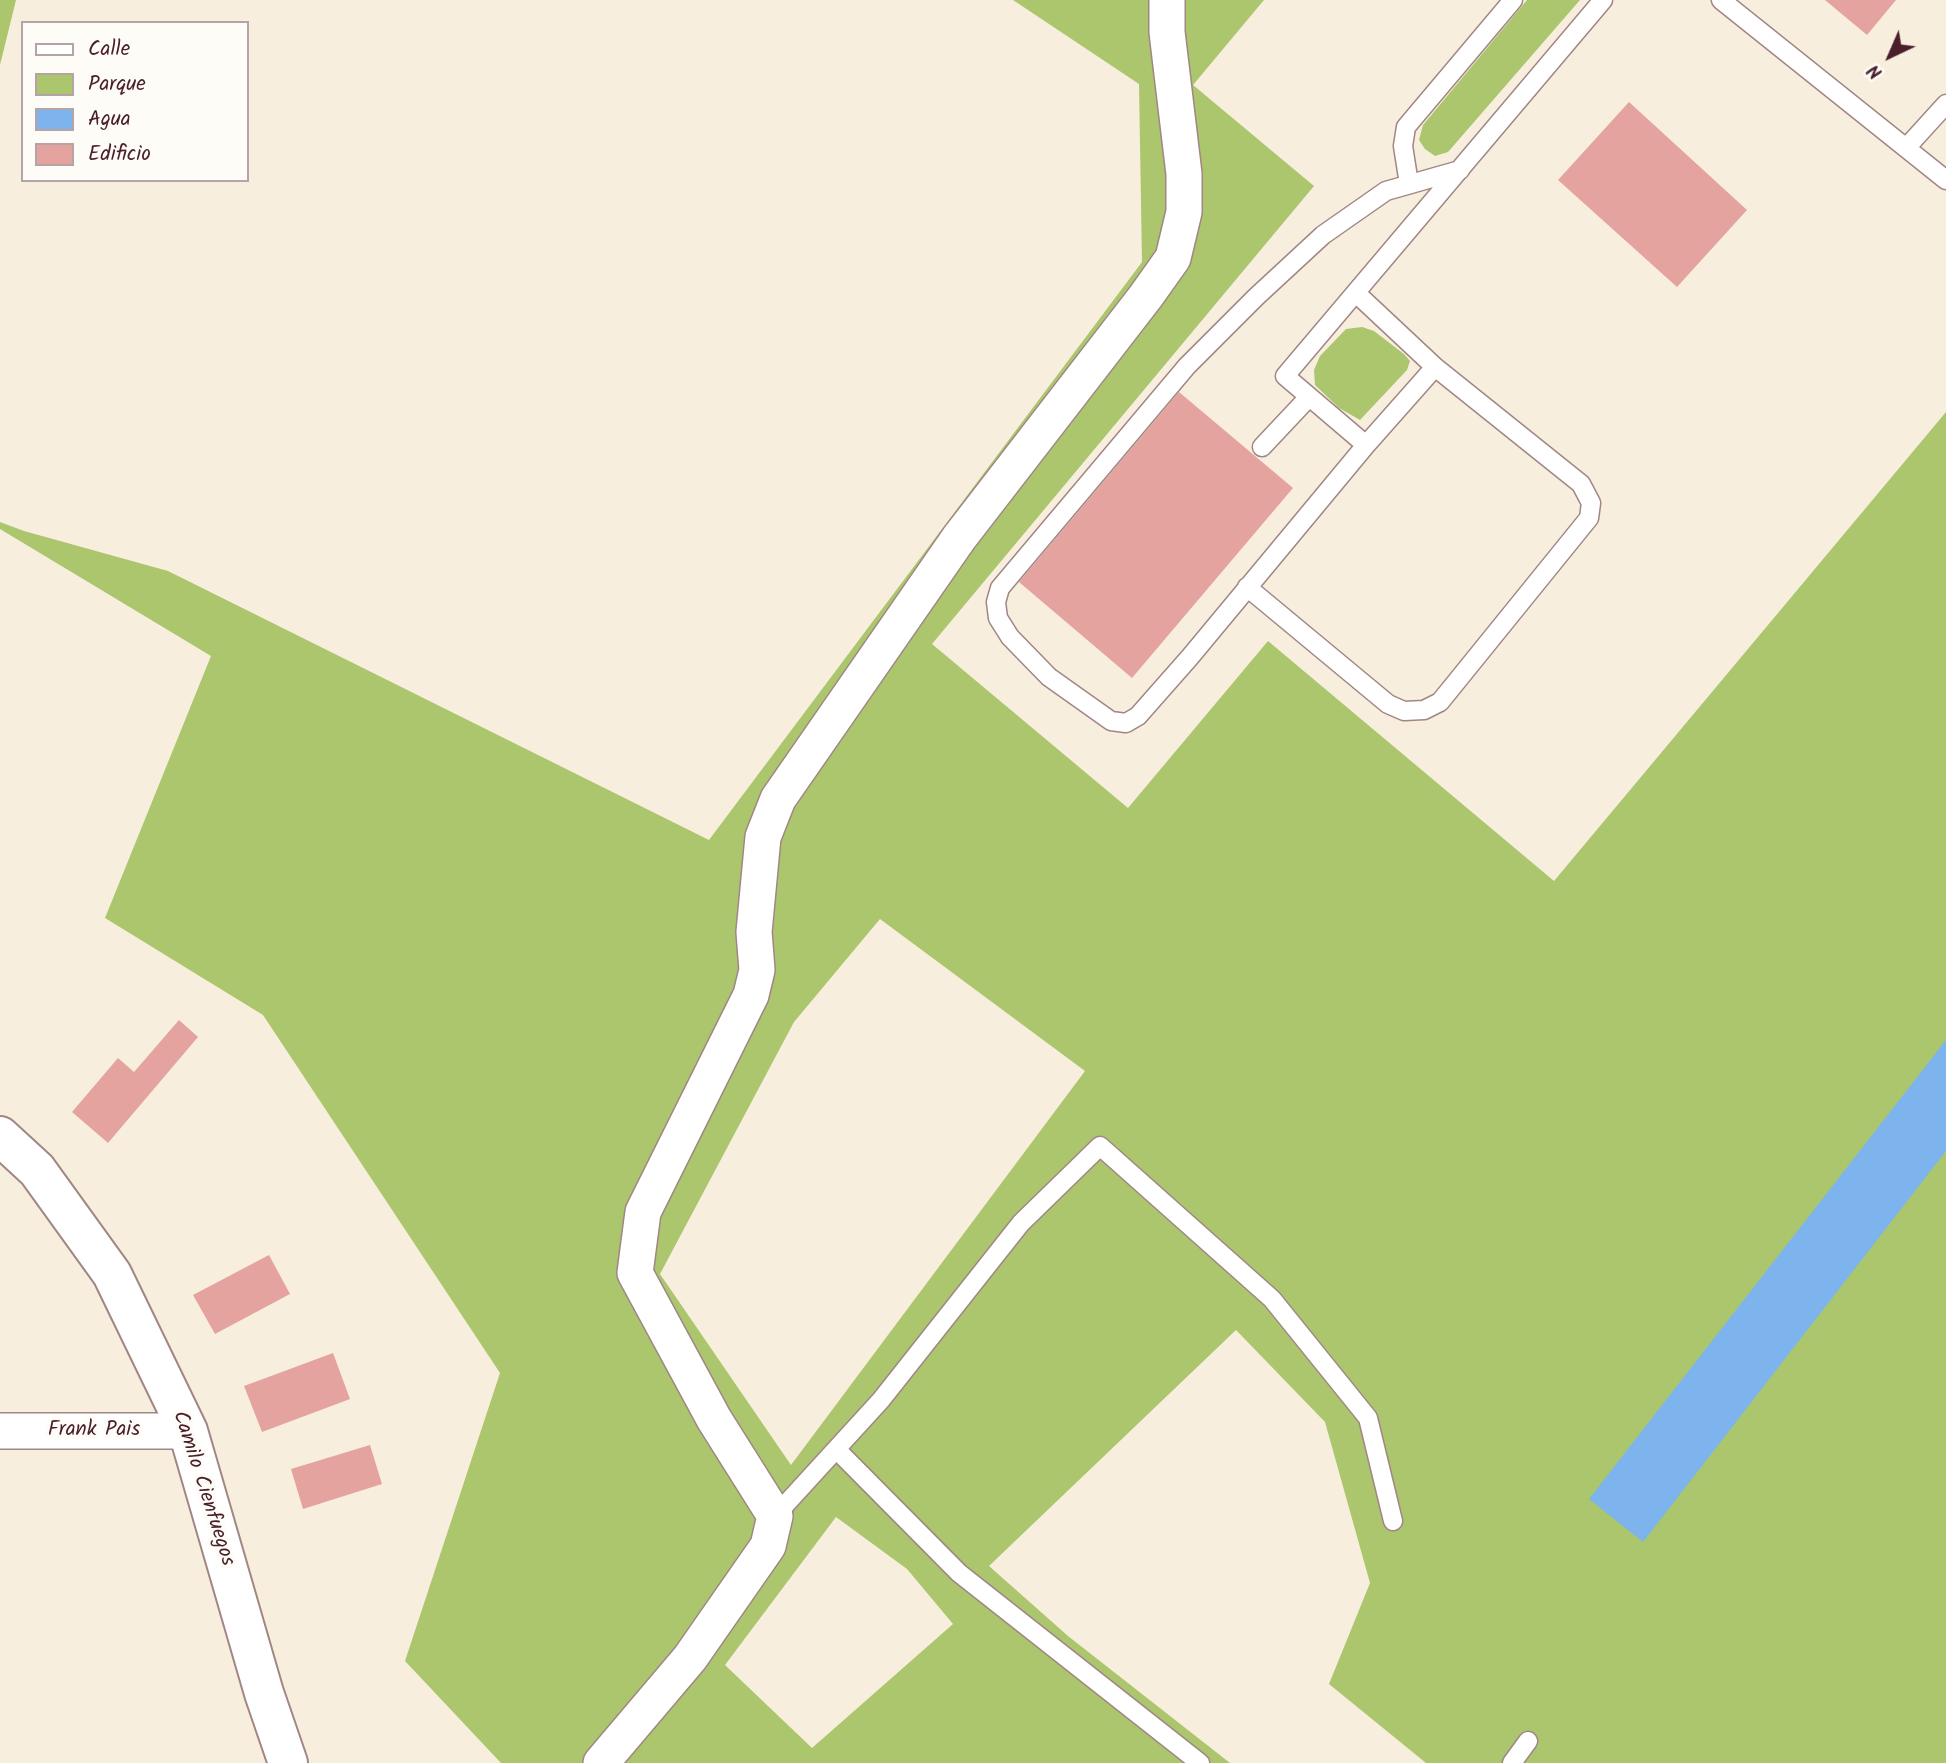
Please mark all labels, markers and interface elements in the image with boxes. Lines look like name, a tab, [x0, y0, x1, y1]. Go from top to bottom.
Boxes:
legend	[21, 21, 248, 182]
north arrow	[1855, 21, 1925, 91]
text: Calle	[88, 33, 130, 66]
text: N	[1861, 56, 1890, 86]
text: Parque	[88, 68, 146, 101]
text: Agua	[88, 103, 131, 136]
text: Edificio	[88, 138, 151, 171]
street label: Camilo Cienfuegos	[165, 1408, 239, 1570]
street label: Frank Pais	[48, 1418, 140, 1444]

